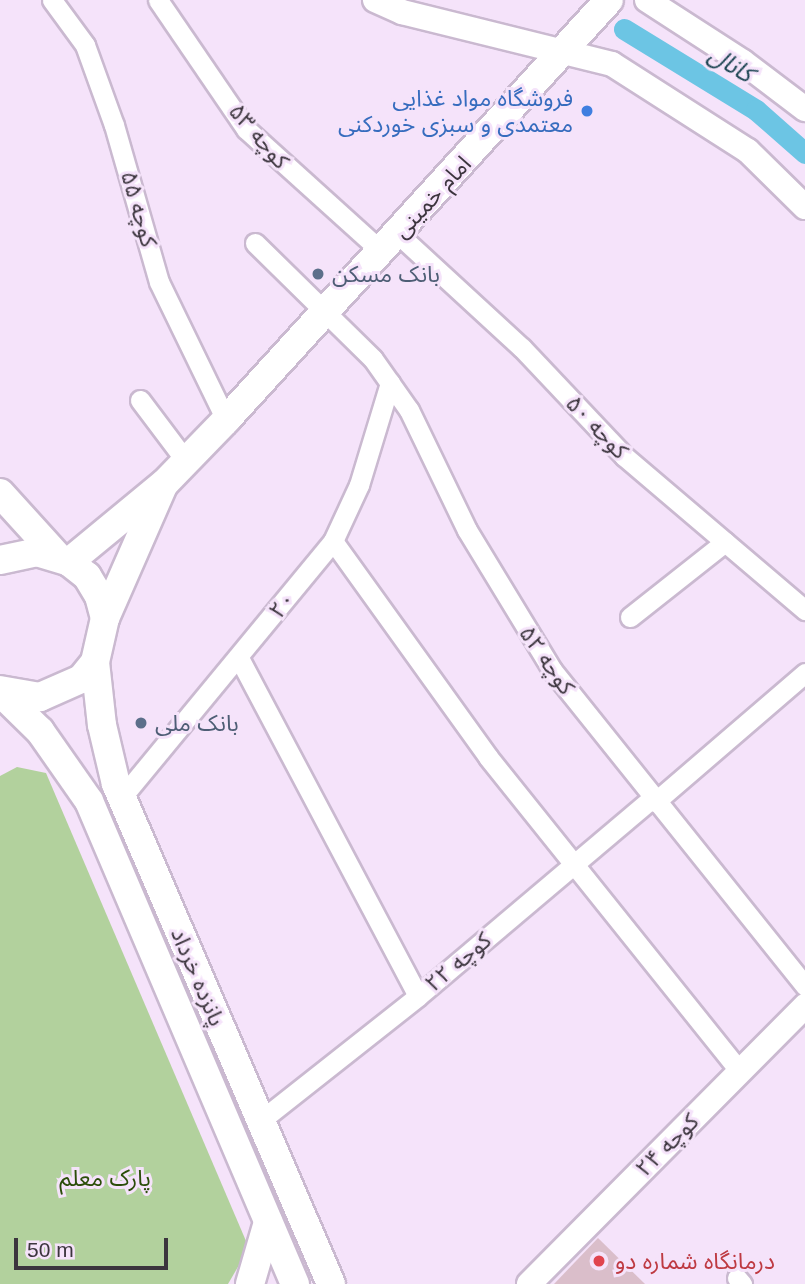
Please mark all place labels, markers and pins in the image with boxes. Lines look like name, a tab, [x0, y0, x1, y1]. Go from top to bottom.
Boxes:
place label: فروشگاه مواد غذایی معتمدی و سبزی خوردکنی	[338, 84, 573, 138]
marker: فروشگاه مواد غذایی معتمدی و سبزی خوردکنی	[579, 103, 595, 119]
place label: بانک مسکن	[332, 260, 440, 288]
marker: بانک مسکن	[310, 266, 326, 282]
place label: بانک ملی	[155, 709, 239, 737]
marker: بانک ملی	[133, 715, 149, 731]
place label: درمانگاه شماره دو	[615, 1247, 775, 1275]
marker: درمانگاه شماره دو	[589, 1251, 609, 1271]

